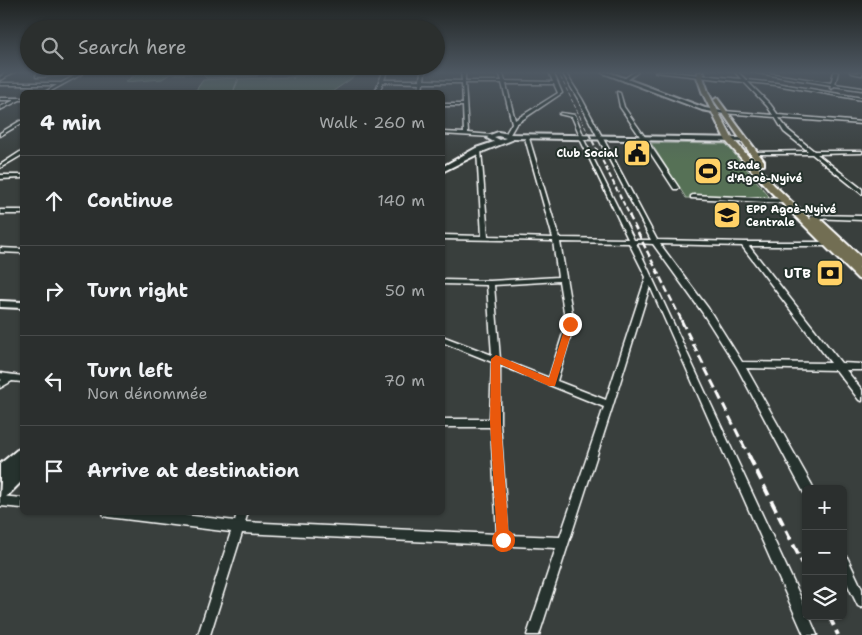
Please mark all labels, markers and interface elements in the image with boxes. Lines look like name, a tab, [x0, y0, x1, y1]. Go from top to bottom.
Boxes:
search box	[20, 20, 445, 75]
icon: search	[38, 34, 66, 62]
text: Search here	[78, 35, 187, 60]
text: 4 min	[40, 109, 101, 137]
text: Walk · 260 m	[319, 112, 425, 133]
public building icon: Club Social	[622, 138, 652, 168]
place label: Club Social	[556, 146, 618, 161]
sports icon: Stade d'Agoè-Nyivé	[693, 156, 723, 186]
place label: Stade d'Agoè-Nyivé	[727, 158, 803, 186]
icon: ahead	[40, 187, 68, 215]
text: Continue	[87, 188, 173, 213]
text: 140 m	[378, 190, 425, 211]
school or university icon: EPP Agoè-Nyivé Centrale	[712, 200, 742, 230]
place label: EPP Agoè-Nyivé Centrale	[746, 202, 837, 230]
bank icon: UTB	[815, 258, 845, 288]
place label: UTB	[784, 264, 811, 282]
icon: right	[40, 277, 68, 305]
text: Turn right	[87, 278, 188, 303]
text: 50 m	[385, 280, 425, 301]
route end	[559, 313, 582, 336]
text: Turn left	[87, 358, 173, 383]
icon: left	[40, 367, 68, 395]
text: 70 m	[384, 370, 425, 391]
text: Non dénommée	[87, 383, 208, 404]
icon: arrive	[40, 457, 68, 485]
text: Arrive at destination	[87, 458, 299, 483]
map controls	[802, 485, 847, 620]
button: +	[802, 485, 847, 530]
route start	[492, 529, 515, 552]
button: −	[802, 530, 847, 575]
button: layers	[802, 575, 847, 620]

